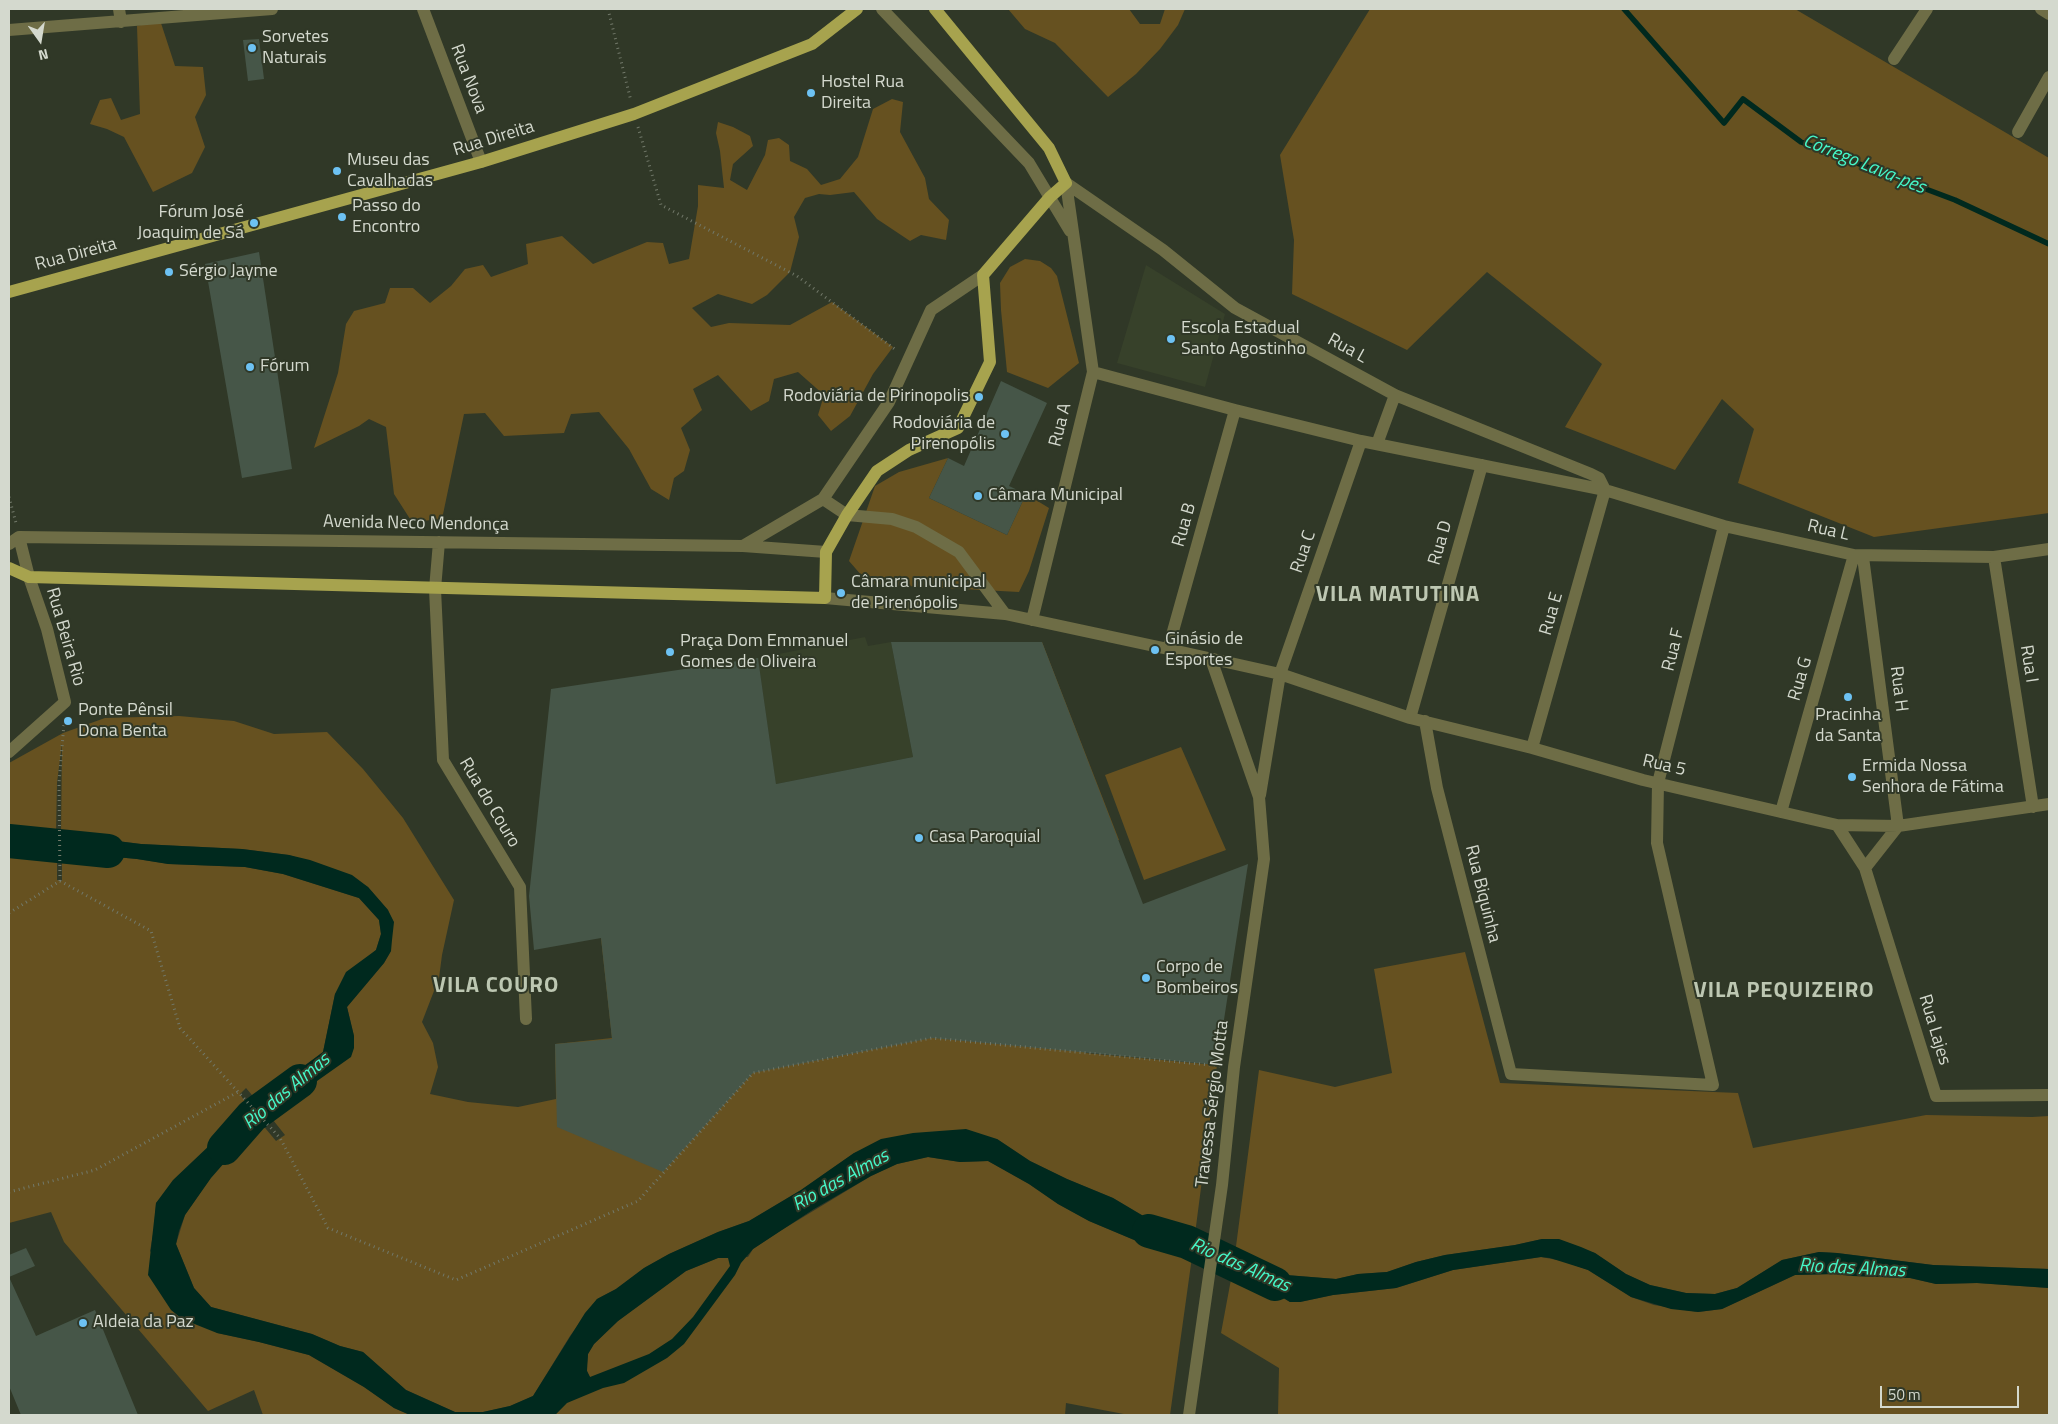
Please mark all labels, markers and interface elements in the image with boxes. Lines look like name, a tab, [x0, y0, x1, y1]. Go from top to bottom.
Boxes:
north arrow	[15, 15, 65, 65]
place label: Sorvetes Naturais	[262, 27, 329, 70]
street label: Rua Nova	[445, 41, 491, 117]
marker: Sorvetes Naturais	[246, 42, 258, 54]
text: N	[36, 44, 51, 66]
place label: Hostel Rua Direita	[821, 72, 904, 115]
marker: Hostel Rua Direita	[805, 87, 817, 99]
street label: Rua Direita	[451, 116, 537, 162]
water label: Córrego Lava-pés	[1799, 130, 1929, 200]
place label: Museu das Cavalhadas	[347, 150, 433, 192]
marker: Museu das Cavalhadas	[331, 165, 343, 177]
place label: Passo do Encontro	[352, 196, 421, 238]
place label: Fórum José Joaquim de Sá	[137, 202, 244, 244]
marker: Passo do Encontro	[336, 211, 348, 223]
marker: Fórum José Joaquim de Sá	[248, 217, 260, 229]
street label: Rua Direita	[33, 234, 119, 276]
place label: Sérgio Jayme	[179, 261, 278, 283]
marker: Sérgio Jayme	[163, 266, 175, 278]
place label: Escola Estadual Santo Agostinho	[1181, 318, 1306, 360]
street label: Rua L	[1323, 329, 1371, 369]
marker: Escola Estadual Santo Agostinho	[1165, 333, 1177, 345]
place label: Fórum	[260, 356, 309, 378]
marker: Fórum	[244, 361, 256, 373]
place label: Rodoviária de Pirinopolis	[783, 386, 969, 408]
marker: Rodoviária de Pirinopolis	[973, 391, 985, 403]
street label: Rua A	[1045, 401, 1077, 449]
place label: Rodoviária de Pirenopólis	[892, 413, 995, 456]
marker: Rodoviária de Pirenopólis	[999, 428, 1011, 440]
place label: Câmara Municipal	[988, 485, 1123, 507]
marker: Câmara Municipal	[972, 490, 984, 502]
street label: Rua B	[1168, 501, 1202, 549]
street label: Avenida Neco Mendonça	[323, 512, 509, 536]
street label: Rua L	[1805, 516, 1851, 546]
street label: Rua D	[1424, 518, 1458, 568]
street label: Rua C	[1287, 528, 1321, 576]
place label: Câmara municipal de Pirenópolis	[851, 572, 986, 614]
district label: VILA MATUTINA	[1314, 583, 1482, 609]
street label: Rua Beira Rio	[41, 585, 89, 689]
marker: Câmara municipal de Pirenópolis	[835, 587, 847, 599]
street label: Rua E	[1536, 590, 1568, 638]
street label: Rua F	[1658, 627, 1690, 673]
place label: Ginásio de Esportes	[1165, 629, 1243, 672]
place label: Praça Dom Emmanuel Gomes de Oliveira	[680, 631, 848, 674]
marker: Ginásio de Esportes	[1149, 644, 1161, 656]
street label: Rua I	[2014, 644, 2042, 684]
marker: Praça Dom Emmanuel Gomes de Oliveira	[664, 646, 676, 658]
street label: Rua G	[1784, 655, 1818, 703]
street label: Rua H	[1884, 665, 1912, 713]
marker: Pracinha da Santa	[1842, 691, 1854, 703]
place label: Ponte Pênsil Dona Benta	[78, 700, 173, 742]
place label: Pracinha da Santa	[1815, 705, 1881, 748]
marker: Ponte Pênsil Dona Benta	[62, 715, 74, 727]
street label: Rua 5	[1640, 751, 1688, 781]
street label: Rua do Couro	[454, 754, 524, 852]
place label: Ermida Nossa Senhora de Fátima	[1862, 756, 2004, 799]
marker: Ermida Nossa Senhora de Fátima	[1846, 771, 1858, 783]
place label: Casa Paroquial	[929, 827, 1040, 849]
marker: Casa Paroquial	[913, 832, 925, 844]
street label: Rua Biquinha	[1459, 843, 1505, 945]
place label: Corpo de Bombeiros	[1156, 957, 1238, 1000]
marker: Corpo de Bombeiros	[1140, 972, 1152, 984]
district label: VILA COURO	[431, 974, 561, 1000]
district label: VILA PEQUIZEIRO	[1692, 979, 1876, 1005]
street label: Rua Lajes	[1913, 992, 1955, 1068]
street label: Travessa Sérgio Motta	[1192, 1019, 1234, 1189]
water label: Rio das Almas	[239, 1049, 335, 1135]
water label: Rio das Almas	[789, 1145, 893, 1217]
water label: Rio das Almas	[1187, 1234, 1293, 1298]
water label: Rio das Almas	[1798, 1255, 1906, 1283]
place label: Aldeia da Paz	[93, 1312, 194, 1334]
marker: Aldeia da Paz	[77, 1317, 89, 1329]
scale bar	[1883, 1376, 2022, 1408]
text: 50 m	[1888, 1383, 1921, 1406]

